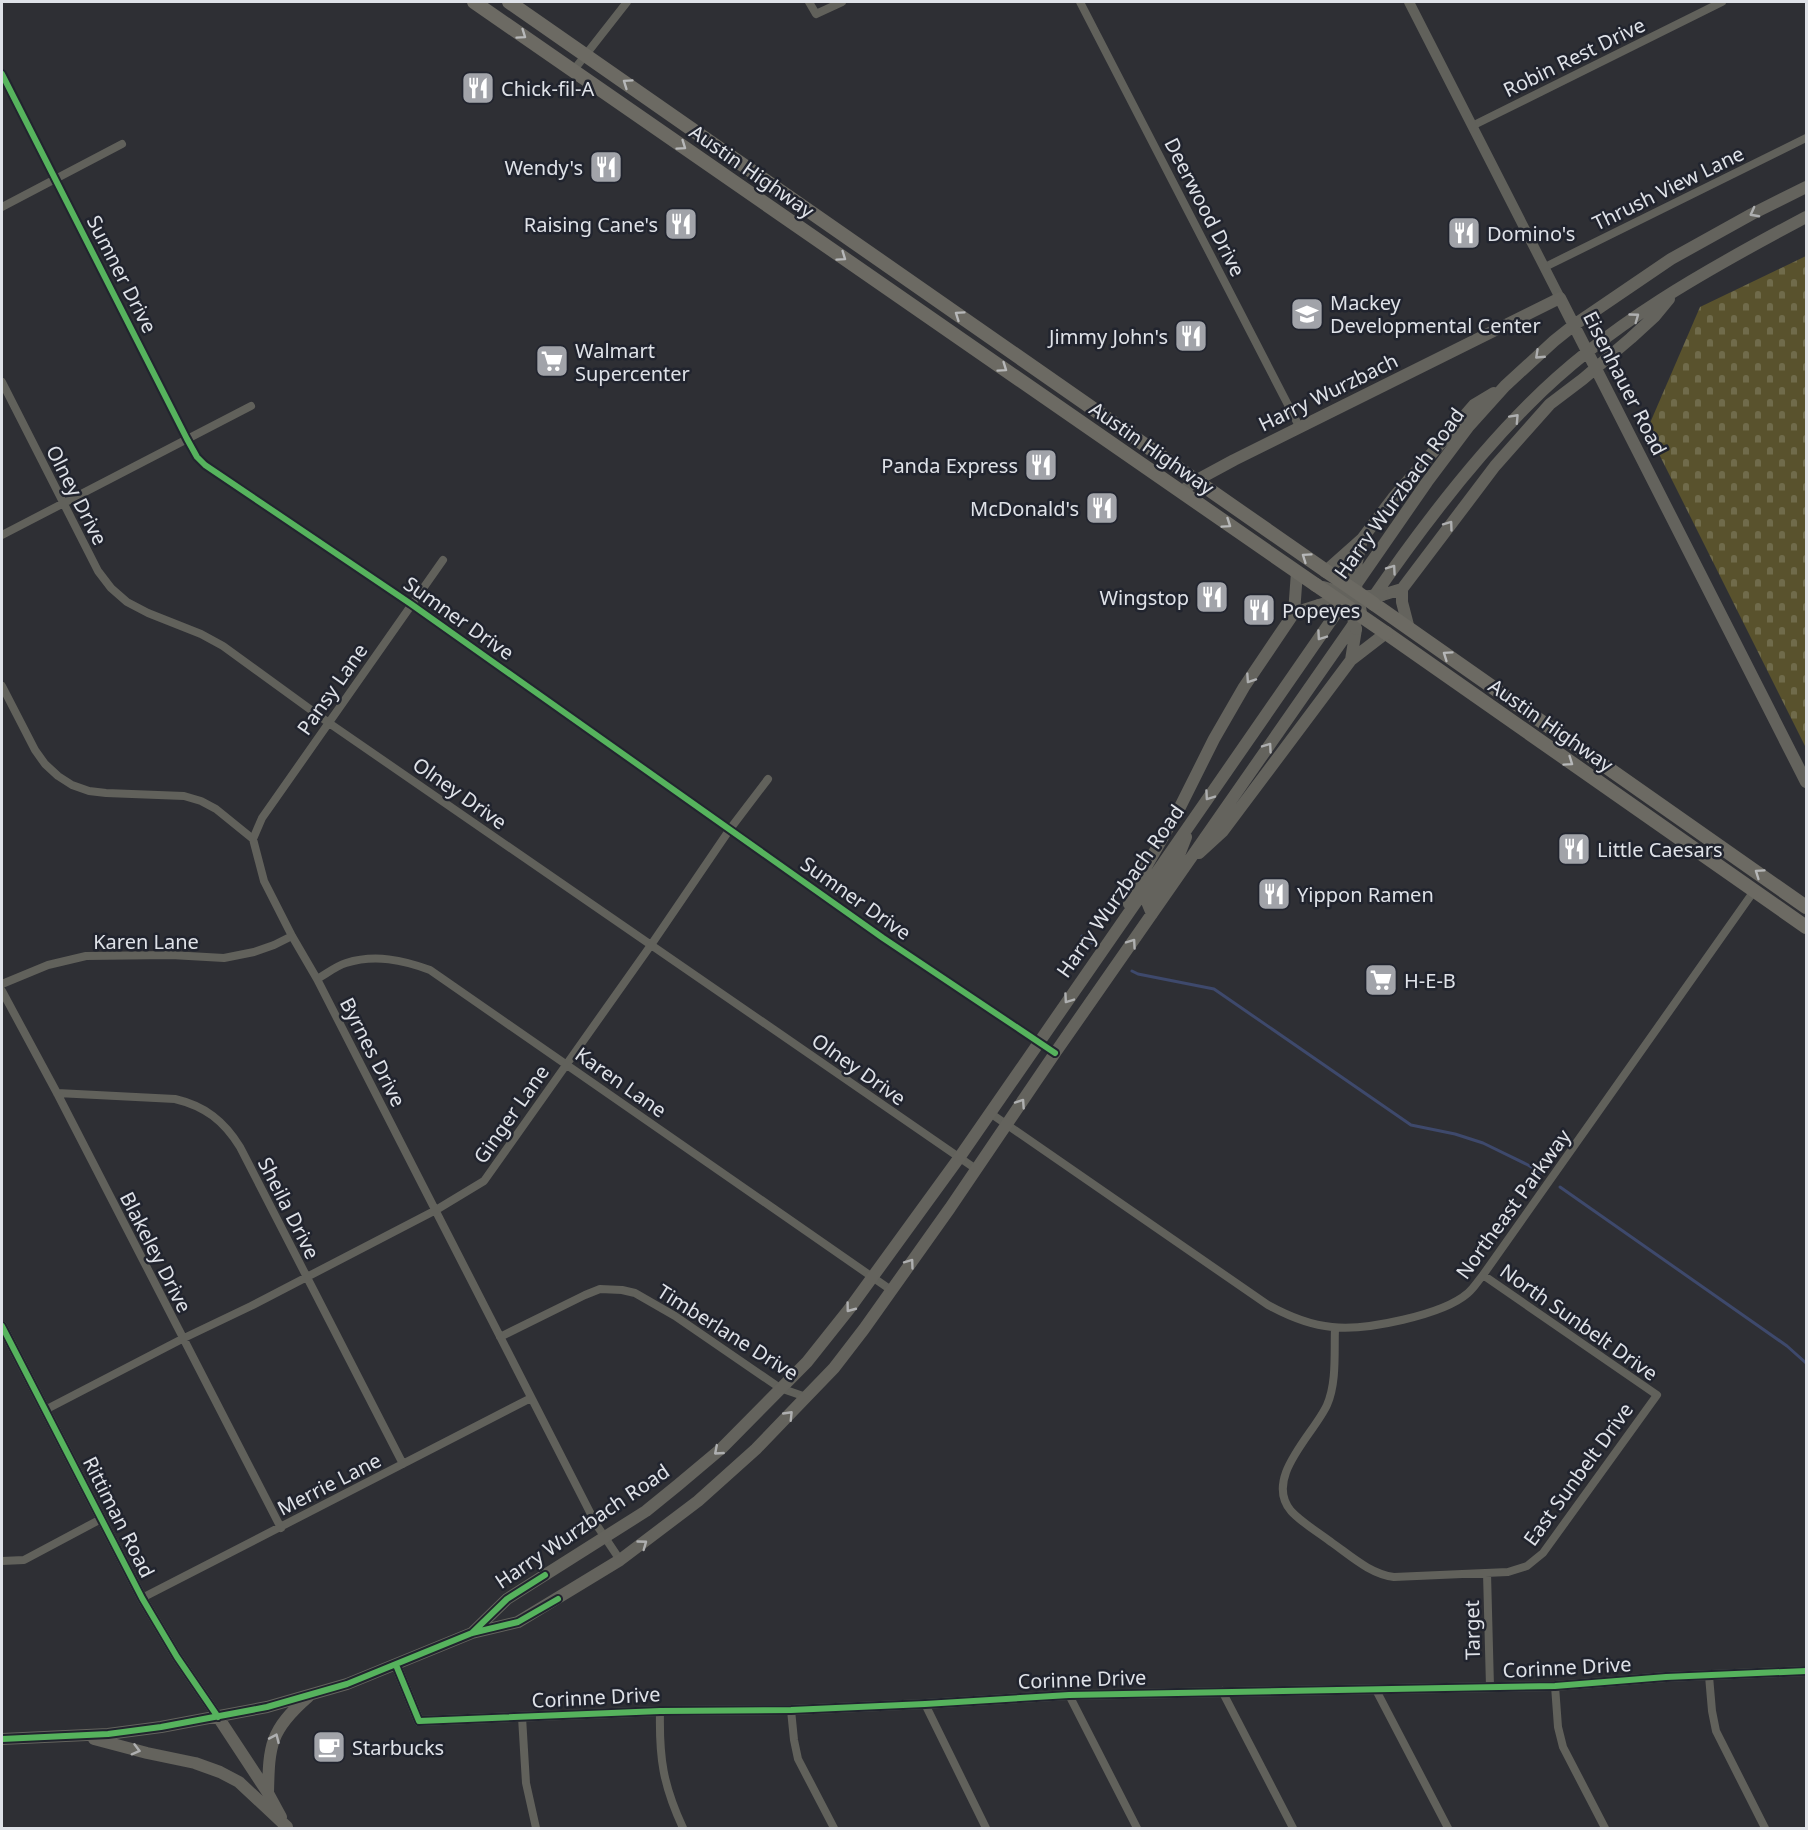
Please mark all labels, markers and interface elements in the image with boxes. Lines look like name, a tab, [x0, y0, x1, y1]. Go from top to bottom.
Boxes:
street label: Robin Rest Drive	[1499, 11, 1649, 103]
one-way arrow	[515, 28, 526, 39]
restaurant icon: Chick-fil-A	[460, 70, 496, 106]
place label: Chick-fil-A	[501, 75, 595, 102]
one-way arrow	[622, 79, 633, 90]
street label: Austin Highway	[684, 118, 820, 225]
street label: Deerwood Drive	[1158, 133, 1252, 281]
one-way arrow	[675, 139, 686, 150]
street label: Thrush View Lane	[1588, 140, 1748, 236]
restaurant icon: Wendy's	[588, 149, 624, 185]
place label: Wendy's	[504, 154, 583, 181]
restaurant icon: Raising Cane's	[663, 206, 699, 242]
one-way arrow	[1750, 206, 1761, 217]
street label: Sumner Drive	[81, 211, 163, 337]
place label: Raising Cane's	[524, 211, 658, 238]
restaurant icon: Domino's	[1446, 215, 1482, 251]
place label: Domino's	[1487, 220, 1575, 247]
one-way arrow	[836, 250, 847, 261]
place label: Mackey Developmental Center	[1330, 289, 1541, 339]
school or university icon: Mackey Developmental Center	[1289, 296, 1325, 332]
street label: Eisenhauer Road	[1577, 306, 1673, 460]
one-way arrow	[955, 311, 966, 322]
one-way arrow	[1629, 313, 1640, 324]
restaurant icon: Jimmy John's	[1173, 318, 1209, 354]
place label: Jimmy John's	[1047, 323, 1168, 350]
place label: Walmart Supercenter	[575, 337, 690, 387]
supermarket icon: Walmart Supercenter	[534, 343, 570, 379]
street label: Harry Wurzbach	[1254, 347, 1402, 437]
one-way arrow	[1535, 347, 1546, 358]
one-way arrow	[996, 361, 1007, 372]
street label: Austin Highway	[1084, 395, 1220, 502]
street label: Harry Wurzbach Road	[1328, 402, 1470, 584]
one-way arrow	[1508, 415, 1519, 425]
street label: Olney Drive	[40, 440, 114, 550]
restaurant icon: Panda Express	[1023, 447, 1059, 483]
place label: Panda Express	[881, 452, 1018, 479]
restaurant icon: McDonald's	[1084, 490, 1120, 526]
place label: McDonald's	[970, 495, 1079, 522]
one-way arrow	[1221, 517, 1232, 528]
one-way arrow	[1442, 521, 1453, 532]
one-way arrow	[1302, 553, 1313, 564]
one-way arrow	[1385, 565, 1396, 576]
street label: Sumner Drive	[399, 570, 519, 666]
restaurant icon: Wingstop	[1194, 579, 1230, 615]
place label: Wingstop	[1099, 584, 1189, 611]
restaurant icon: Popeyes	[1241, 592, 1277, 628]
place label: Popeyes	[1282, 597, 1360, 624]
one-way arrow	[1317, 629, 1328, 640]
street label: Pansy Lane	[291, 638, 373, 740]
one-way arrow	[1442, 651, 1453, 662]
street label: Austin Highway	[1483, 672, 1619, 779]
one-way arrow	[1245, 673, 1257, 683]
one-way arrow	[1261, 742, 1272, 753]
street label: Olney Drive	[408, 751, 512, 835]
one-way arrow	[1562, 755, 1573, 766]
one-way arrow	[1205, 789, 1216, 800]
street label: Harry Wurzbach Road	[1050, 799, 1190, 983]
restaurant icon: Little Caesars	[1556, 831, 1592, 867]
place label: Little Caesars	[1597, 836, 1723, 863]
street label: Sumner Drive	[796, 850, 916, 946]
one-way arrow	[1754, 869, 1765, 880]
restaurant icon: Yippon Ramen	[1256, 876, 1292, 912]
place label: Yippon Ramen	[1297, 881, 1434, 908]
street label: Karen Lane	[93, 928, 199, 955]
one-way arrow	[1125, 938, 1136, 949]
supermarket icon: H-E-B	[1363, 962, 1399, 998]
place label: H-E-B	[1404, 967, 1456, 994]
street label: Byrnes Drive	[334, 993, 412, 1111]
one-way arrow	[1064, 993, 1075, 1004]
street label: Olney Drive	[807, 1027, 911, 1111]
street label: Karen Lane	[570, 1041, 672, 1123]
street label: Ginger Lane	[467, 1059, 555, 1169]
one-way arrow	[1014, 1099, 1025, 1110]
street label: Northeast Parkway	[1449, 1123, 1577, 1284]
street label: Sheila Drive	[252, 1152, 326, 1264]
street label: Blakeley Drive	[114, 1187, 198, 1317]
street label: North Sunbelt Drive	[1495, 1257, 1663, 1387]
one-way arrow	[903, 1259, 914, 1270]
street label: Timberlane Drive	[652, 1278, 804, 1386]
one-way arrow	[846, 1301, 857, 1312]
street label: East Sunbelt Drive	[1517, 1397, 1639, 1551]
one-way arrow	[781, 1412, 792, 1423]
one-way arrow	[715, 1444, 725, 1455]
street label: Merrie Lane	[273, 1446, 385, 1522]
street label: Rittiman Road	[77, 1452, 161, 1582]
street label: Harry Wurzbach Road	[489, 1457, 675, 1595]
one-way arrow	[636, 1540, 647, 1551]
street label: Target	[1458, 1600, 1486, 1660]
street label: Corinne Drive	[1502, 1650, 1632, 1684]
street label: Corinne Drive	[1017, 1663, 1147, 1695]
street label: Corinne Drive	[531, 1680, 661, 1714]
cafe icon: Starbucks	[311, 1729, 347, 1765]
one-way arrow	[268, 1734, 280, 1745]
place label: Starbucks	[352, 1734, 444, 1761]
one-way arrow	[131, 1743, 141, 1755]

